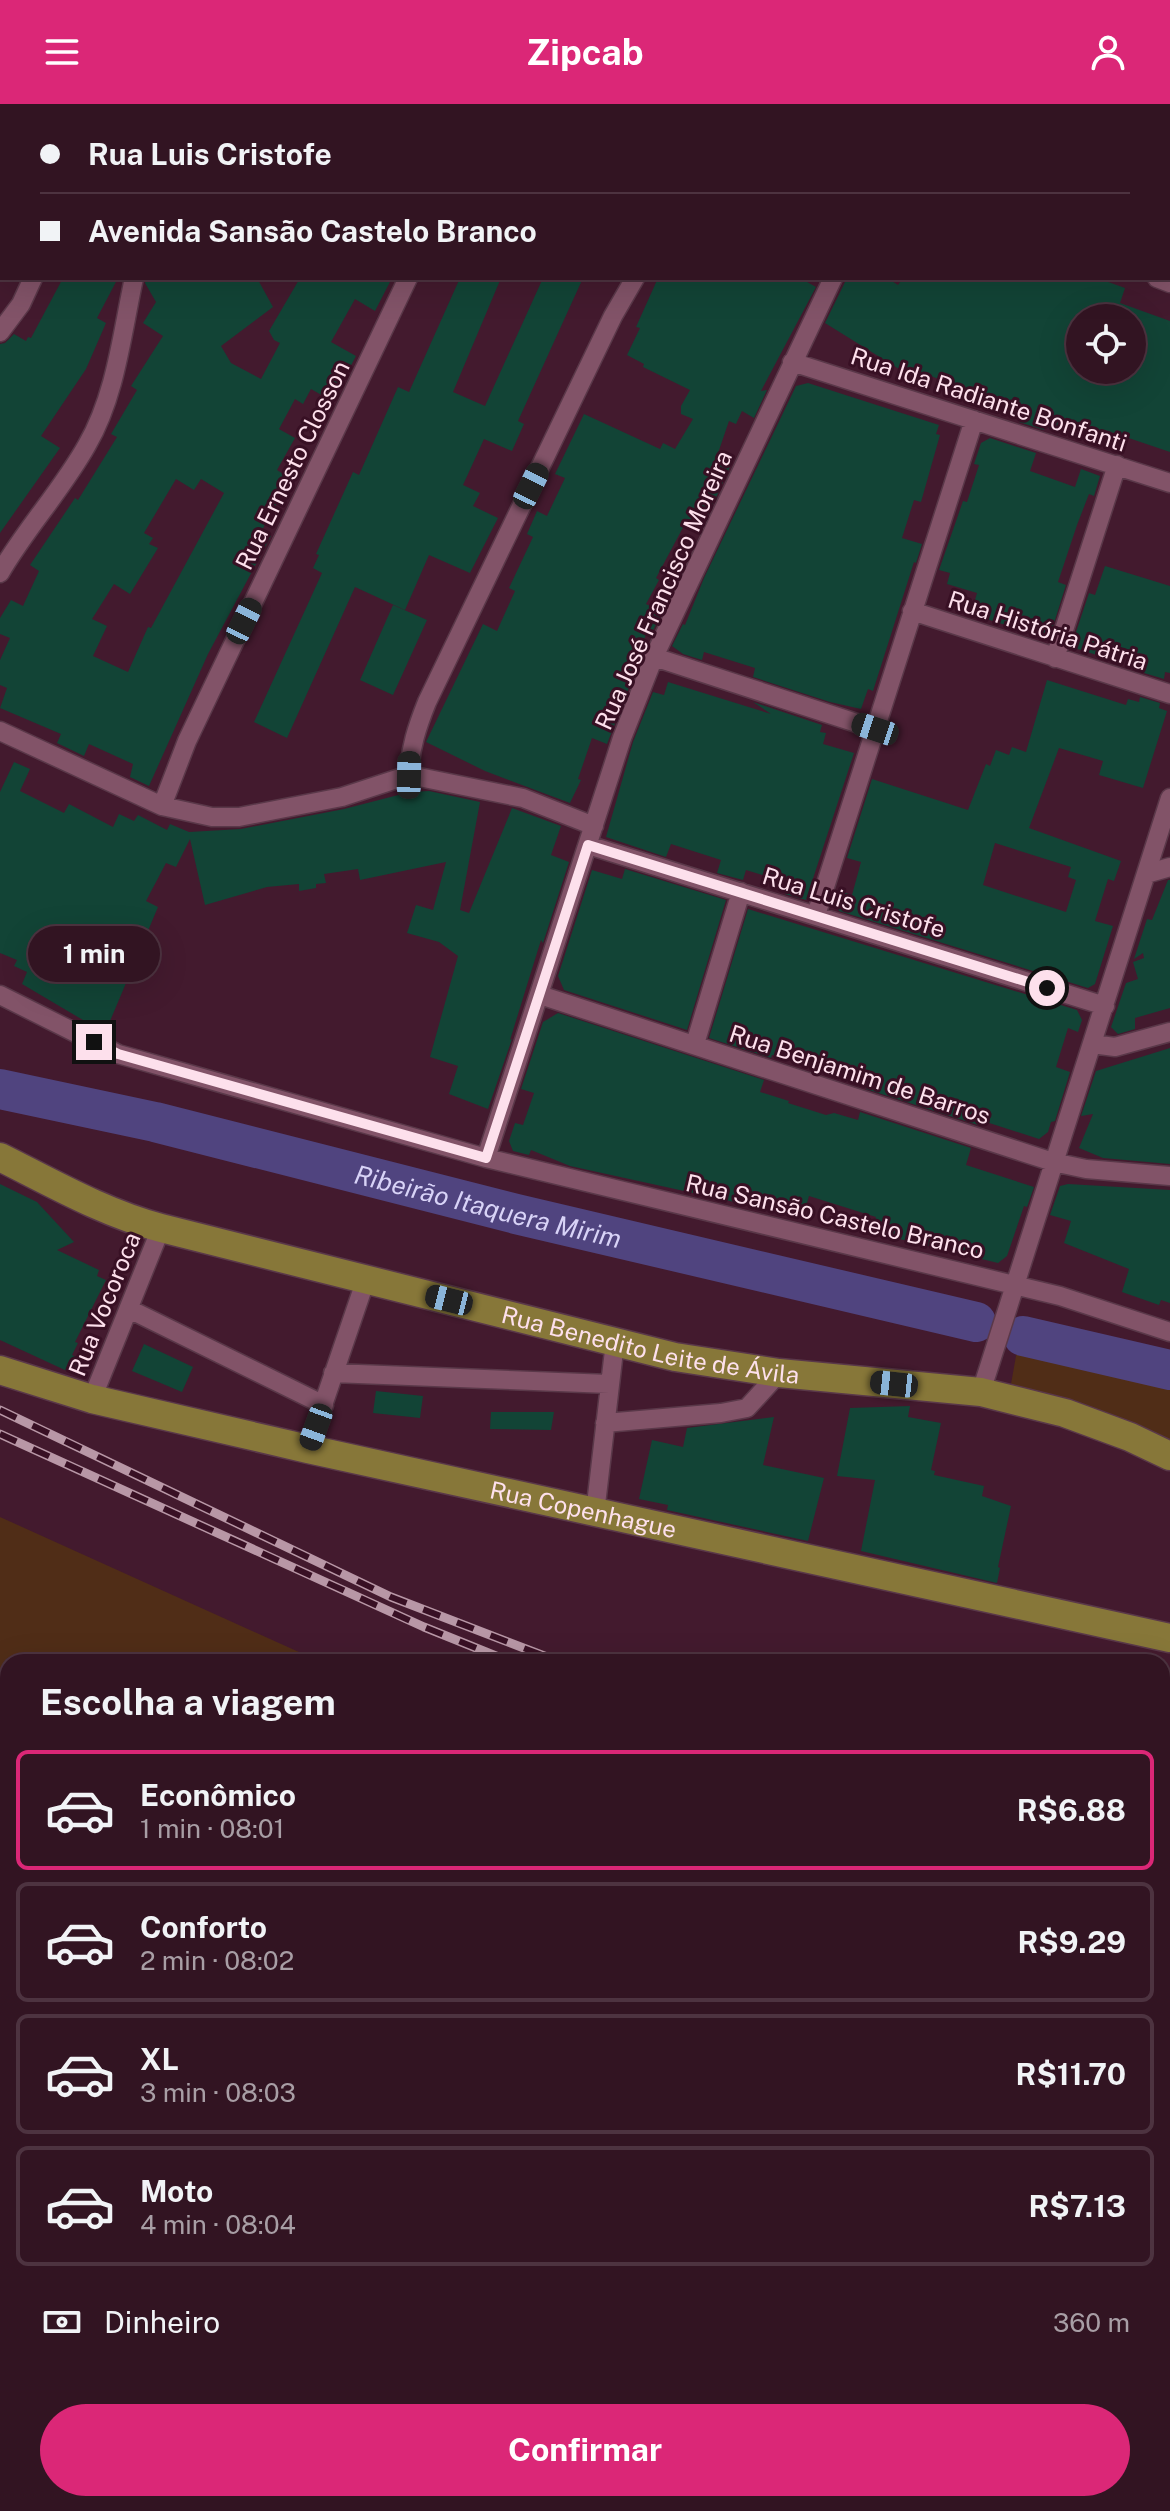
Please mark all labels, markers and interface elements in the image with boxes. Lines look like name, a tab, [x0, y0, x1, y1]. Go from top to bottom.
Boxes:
icon: menu	[40, 30, 84, 74]
icon: person	[1086, 30, 1130, 74]
text: Zipcab	[526, 31, 644, 73]
text: Rua Luis Cristofe	[88, 136, 332, 172]
text: Avenida Sansão Castelo Branco	[88, 213, 537, 249]
map controls	[1066, 304, 1146, 384]
button: locate	[1066, 304, 1146, 384]
street label: Rua Ida Radiante Bonfanti	[848, 341, 1130, 457]
street label: Rua Ernesto Closson	[229, 356, 355, 574]
street label: Rua José Francisco Moreira	[589, 446, 737, 734]
car	[510, 459, 552, 513]
street label: Rua História Pátria	[945, 585, 1151, 675]
car	[223, 594, 265, 648]
car	[848, 710, 902, 748]
car	[397, 751, 421, 799]
street label: Rua Luis Cristofe	[759, 861, 949, 943]
callout: 1 min	[28, 926, 160, 982]
text: 1 min	[63, 938, 125, 969]
route start	[1029, 970, 1065, 1006]
street label: Rua Benjamim de Barros	[726, 1019, 994, 1129]
route end	[76, 1024, 112, 1060]
water label: Ribeirão Itaquera Mirim	[351, 1158, 625, 1254]
street label: Rua Sansão Castelo Branco	[683, 1168, 987, 1264]
street label: Rua Vocoroca	[62, 1228, 146, 1380]
car	[423, 1283, 475, 1317]
street label: Rua Benedito Leite de Ávila	[499, 1300, 801, 1389]
car	[869, 1370, 919, 1398]
car	[297, 1400, 335, 1454]
street label: Rua Copenhague	[487, 1475, 679, 1543]
text: Escolha a viagem	[40, 1681, 336, 1723]
icon: car	[44, 1774, 116, 1846]
text: Econômico	[140, 1777, 296, 1813]
text: R$6.88	[1017, 1792, 1126, 1828]
text: 1 min · 08:01	[140, 1813, 284, 1844]
icon: car	[44, 1906, 116, 1978]
text: Conforto	[140, 1909, 267, 1945]
text: R$9.29	[1017, 1924, 1126, 1960]
text: 2 min · 08:02	[140, 1945, 294, 1976]
icon: car	[44, 2038, 116, 2110]
text: XL	[140, 2041, 179, 2077]
text: R$11.70	[1016, 2056, 1126, 2092]
text: 3 min · 08:03	[140, 2077, 296, 2108]
icon: car	[44, 2170, 116, 2242]
text: Moto	[140, 2173, 213, 2209]
text: R$7.13	[1028, 2188, 1126, 2224]
text: 4 min · 08:04	[140, 2209, 296, 2240]
icon: cash	[40, 2300, 84, 2344]
text: Dinheiro	[104, 2304, 220, 2340]
text: 360 m	[1053, 2307, 1130, 2338]
button: Confirmar	[40, 2404, 1130, 2496]

